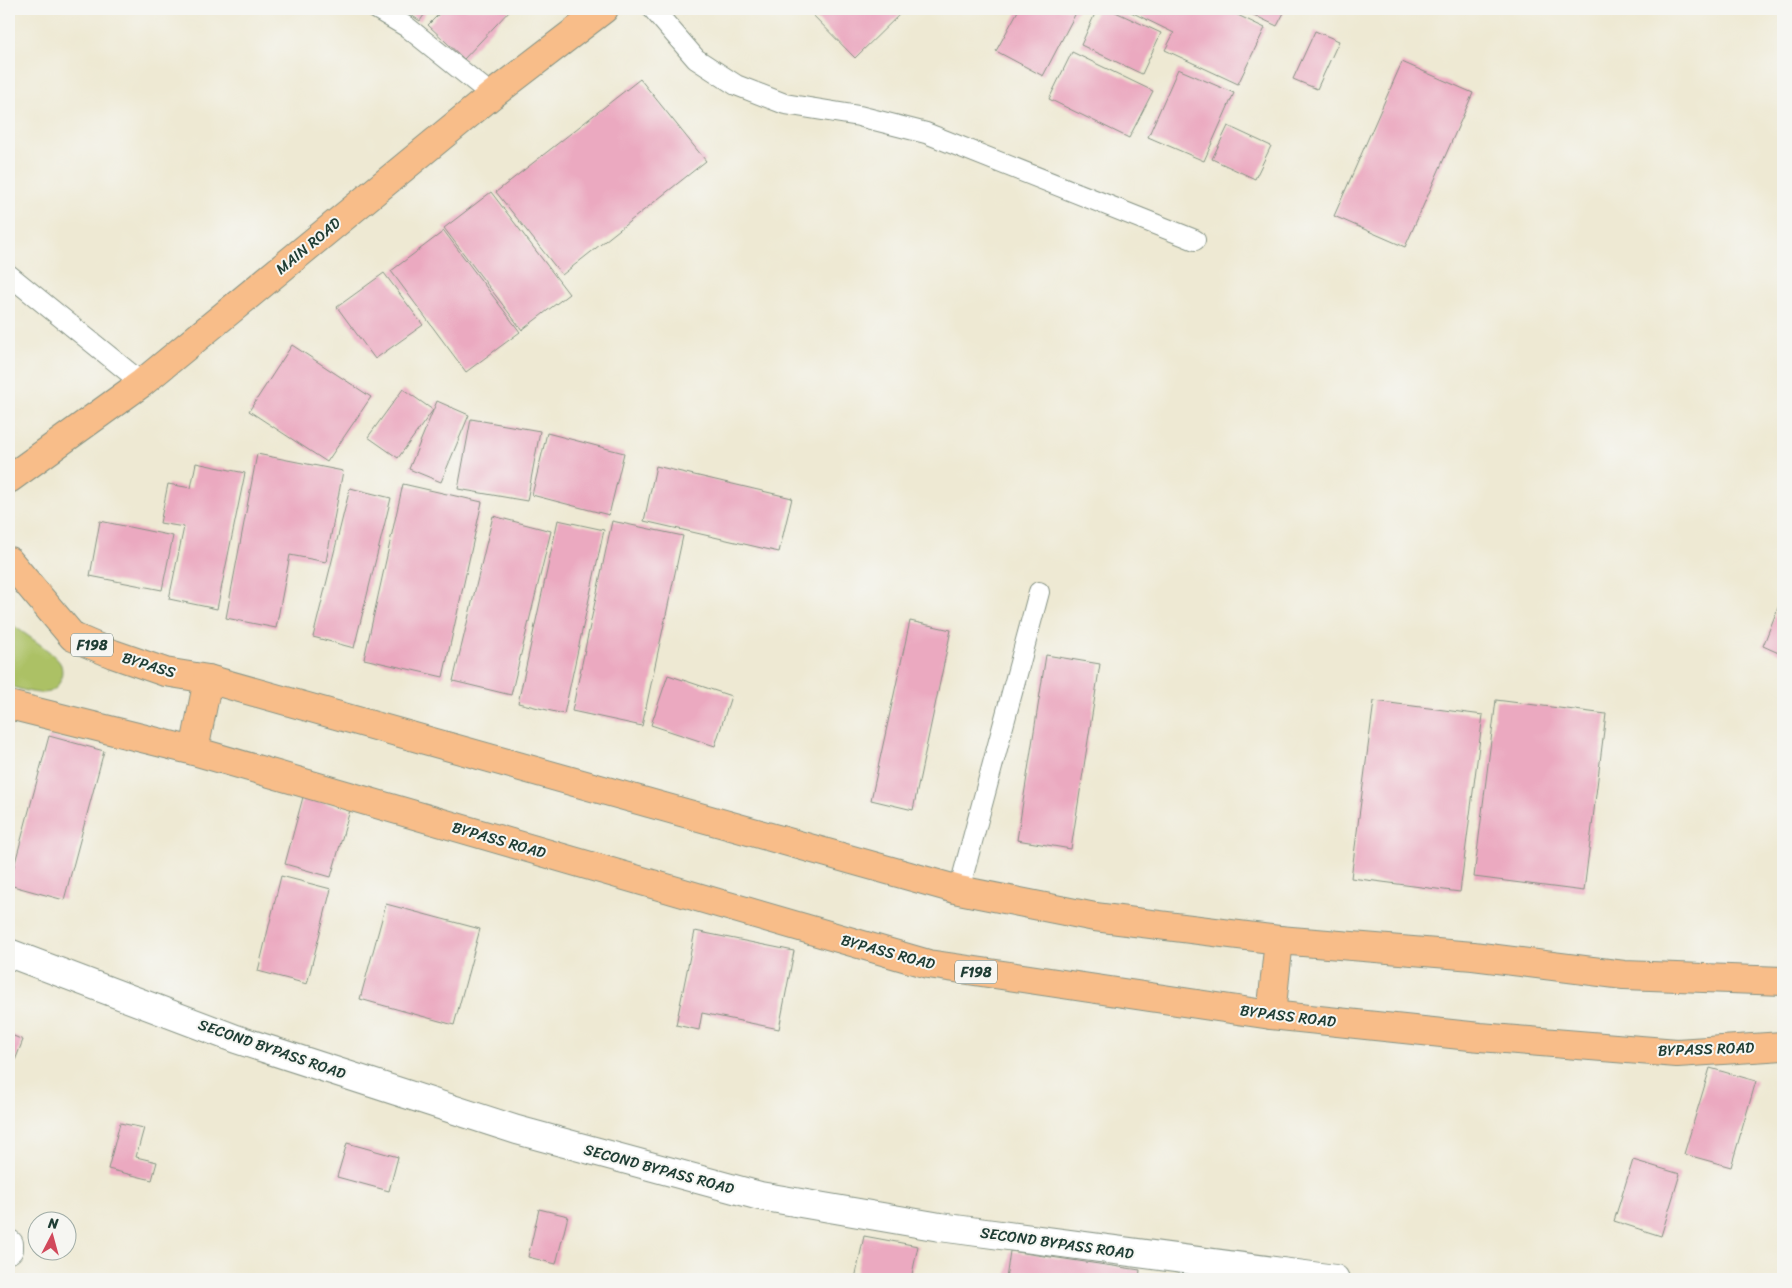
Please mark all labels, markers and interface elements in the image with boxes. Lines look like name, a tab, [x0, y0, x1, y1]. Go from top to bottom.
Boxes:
street label: MAIN ROAD	[270, 211, 346, 281]
road number: F198	[71, 634, 113, 656]
street label: BYPASS	[119, 645, 180, 686]
street label: BYPASS ROAD	[449, 814, 549, 866]
street label: BYPASS ROAD	[838, 927, 938, 977]
road number: F198	[955, 960, 997, 984]
street label: BYPASS ROAD	[1239, 997, 1337, 1035]
street label: SECOND BYPASS ROAD	[195, 1012, 349, 1086]
street label: BYPASS ROAD	[1657, 1034, 1755, 1064]
street label: SECOND BYPASS ROAD	[581, 1136, 737, 1202]
north arrow	[28, 1210, 78, 1260]
text: N	[46, 1211, 60, 1237]
street label: SECOND BYPASS ROAD	[979, 1219, 1135, 1267]

